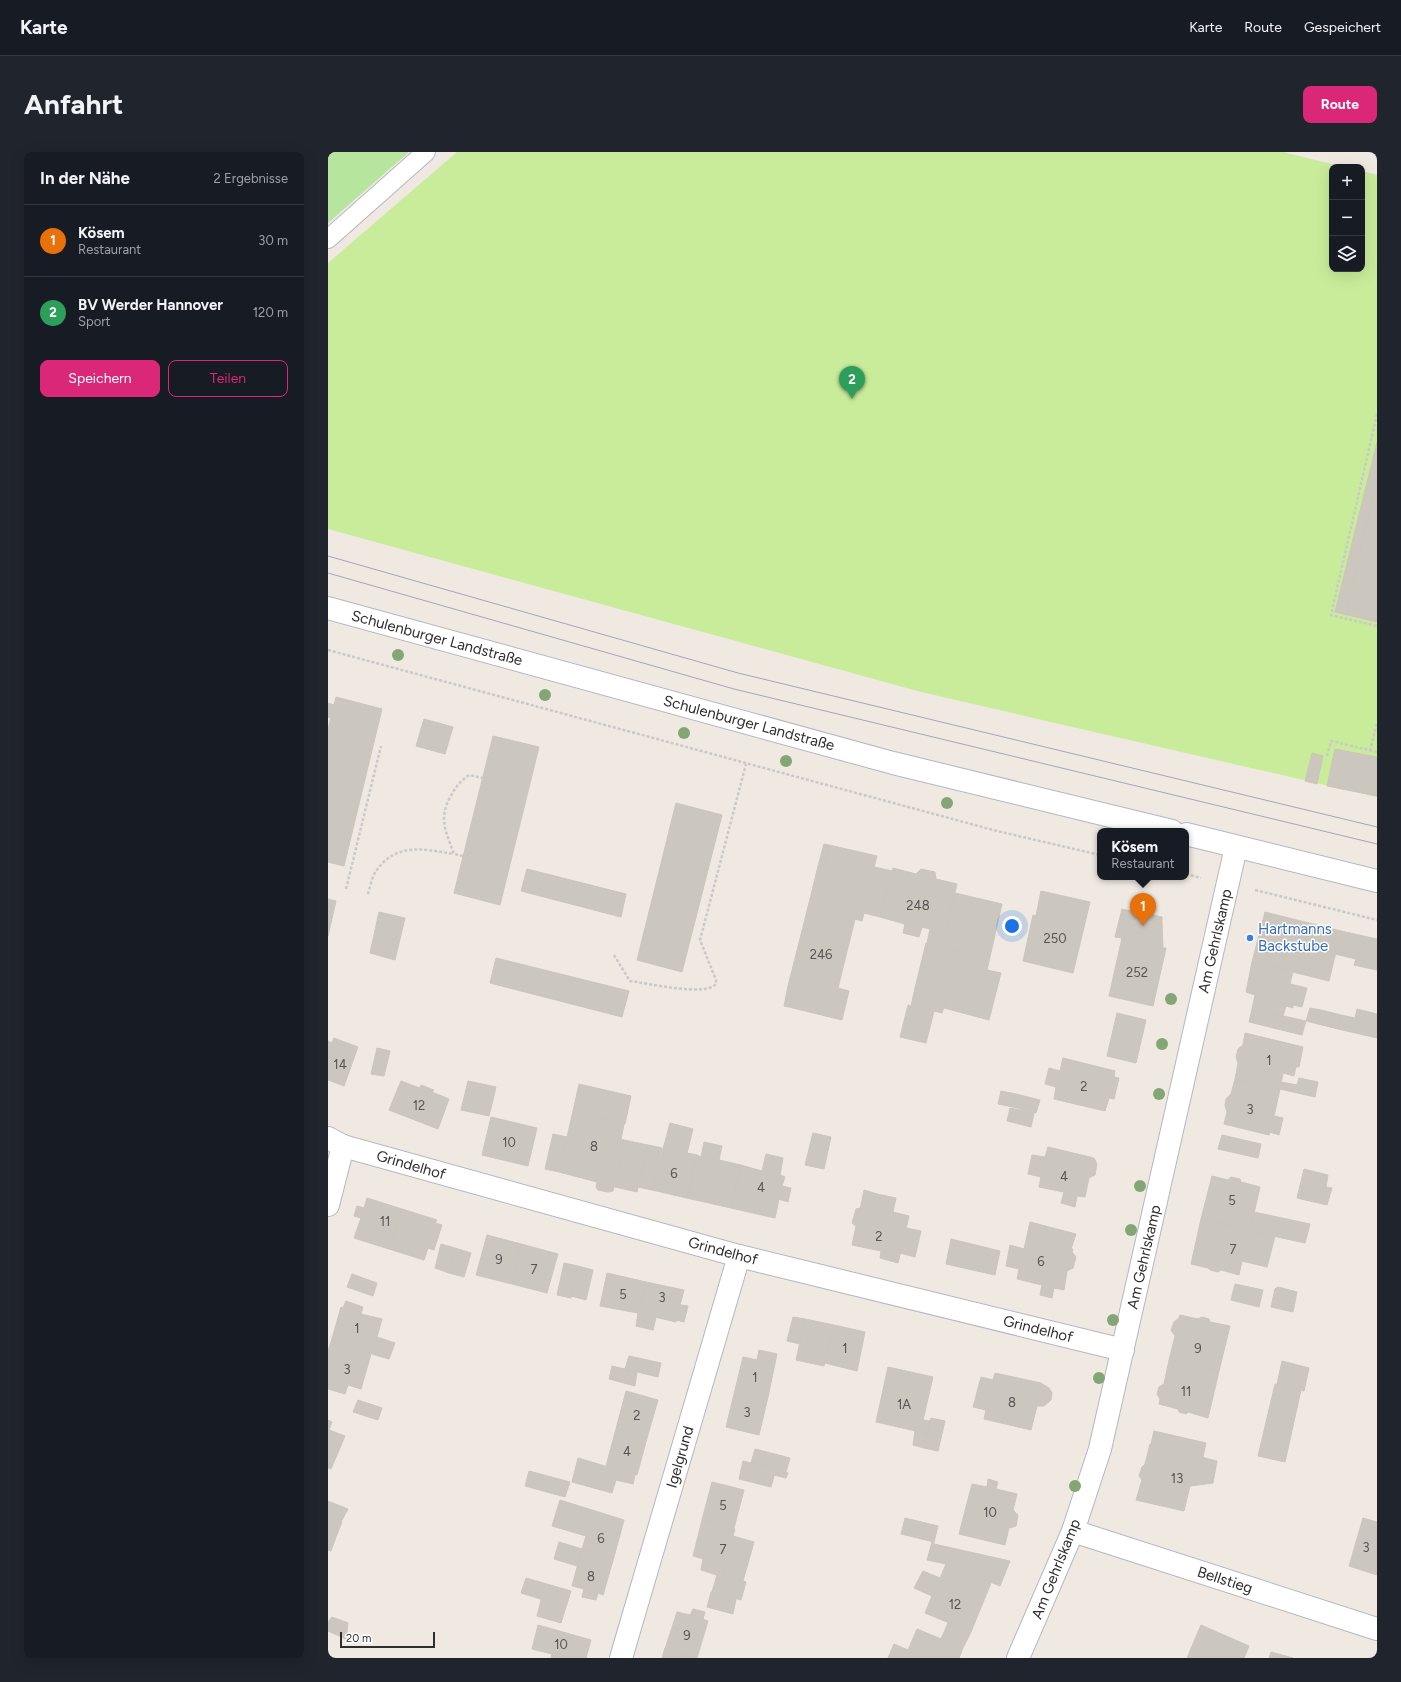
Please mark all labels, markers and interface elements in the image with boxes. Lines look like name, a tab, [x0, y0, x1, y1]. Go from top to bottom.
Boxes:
text: Karte	[20, 16, 67, 39]
text: Karte	[1189, 19, 1222, 36]
text: Route	[1244, 19, 1282, 36]
text: Gespeichert	[1304, 19, 1381, 36]
button: Route	[1303, 86, 1377, 123]
text: Anfahrt	[24, 87, 123, 121]
map controls	[1329, 164, 1365, 272]
button: +	[1329, 164, 1365, 200]
text: In der Nähe	[40, 168, 130, 188]
text: 2 Ergebnisse	[214, 171, 288, 186]
button: −	[1329, 200, 1365, 236]
text: Kösem	[78, 224, 125, 242]
text: 1	[50, 233, 56, 248]
text: 30 m	[258, 233, 288, 248]
button: layers	[1329, 236, 1365, 272]
text: Restaurant	[78, 242, 141, 257]
text: BV Werder Hannover	[78, 296, 223, 314]
text: 2	[49, 305, 57, 320]
text: 120 m	[253, 305, 288, 320]
text: Sport	[78, 314, 111, 329]
button: Speichern	[40, 360, 160, 397]
button: Teilen	[168, 360, 288, 397]
pin: 2	[839, 366, 865, 399]
street label: Schulenburger Landstraße	[349, 606, 525, 670]
street label: Schulenburger Landstraße	[661, 691, 837, 755]
popup	[1097, 828, 1189, 880]
text: Kösem	[1111, 838, 1158, 856]
text: Restaurant	[1111, 856, 1175, 871]
street label: Am Gehrlskamp	[1194, 887, 1236, 995]
pin: 1	[1130, 893, 1156, 926]
house number: 248	[906, 898, 930, 913]
your location	[1002, 916, 1022, 936]
place label: Hartmanns Backstube	[1258, 920, 1332, 955]
house number: 250	[1043, 931, 1067, 946]
marker: Hartmanns Backstube	[1245, 933, 1255, 943]
house number: 246	[810, 947, 832, 962]
house number: 252	[1126, 965, 1148, 980]
house number: 1	[1266, 1053, 1272, 1068]
house number: 14	[333, 1057, 347, 1072]
house number: 2	[1080, 1079, 1088, 1094]
house number: 12	[413, 1098, 425, 1113]
house number: 3	[1246, 1102, 1254, 1117]
house number: 10	[502, 1135, 516, 1150]
house number: 8	[590, 1139, 598, 1154]
street label: Grindelhof	[374, 1147, 448, 1184]
house number: 6	[670, 1166, 678, 1181]
house number: 4	[1060, 1169, 1068, 1184]
house number: 4	[757, 1180, 765, 1195]
house number: 5	[1228, 1193, 1236, 1208]
street label: Am Gehrlskamp	[1123, 1203, 1165, 1311]
house number: 11	[380, 1214, 390, 1229]
house number: 2	[875, 1229, 883, 1244]
street label: Grindelhof	[686, 1233, 760, 1269]
house number: 7	[1230, 1242, 1237, 1257]
house number: 9	[495, 1252, 503, 1267]
house number: 6	[1037, 1254, 1045, 1269]
house number: 7	[531, 1262, 538, 1277]
house number: 5	[619, 1287, 627, 1302]
house number: 3	[658, 1290, 666, 1305]
street label: Grindelhof	[1001, 1312, 1075, 1346]
house number: 1	[354, 1321, 360, 1336]
house number: 1	[842, 1341, 848, 1356]
house number: 9	[1194, 1341, 1202, 1356]
house number: 3	[343, 1362, 351, 1377]
house number: 1	[752, 1370, 758, 1385]
house number: 11	[1181, 1384, 1191, 1399]
house number: 8	[1008, 1395, 1016, 1410]
house number: 1A	[897, 1397, 911, 1412]
house number: 3	[743, 1405, 751, 1420]
house number: 2	[633, 1408, 641, 1423]
street label: Igelgrund	[663, 1424, 697, 1490]
house number: 4	[623, 1444, 631, 1459]
house number: 13	[1171, 1471, 1183, 1486]
house number: 5	[719, 1498, 727, 1513]
house number: 10	[983, 1505, 997, 1520]
street label: Am Gehrlskamp	[1028, 1516, 1084, 1622]
house number: 6	[597, 1531, 605, 1546]
house number: 3	[1362, 1540, 1370, 1555]
house number: 7	[720, 1542, 727, 1557]
street label: Bellstieg	[1195, 1563, 1255, 1597]
house number: 8	[587, 1569, 595, 1584]
house number: 12	[949, 1597, 961, 1612]
house number: 9	[683, 1628, 691, 1643]
scale bar	[340, 1630, 435, 1649]
text: 20 m	[346, 1632, 371, 1645]
house number: 10	[554, 1637, 568, 1652]

